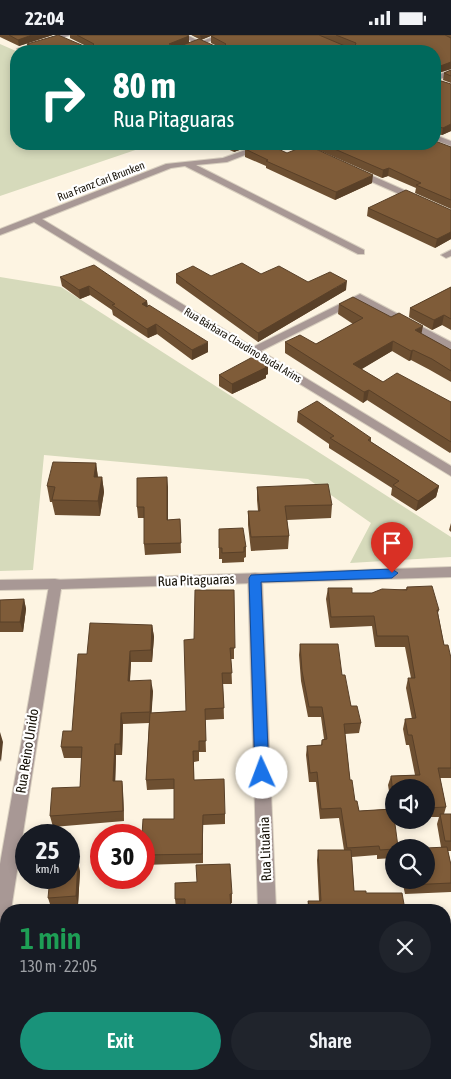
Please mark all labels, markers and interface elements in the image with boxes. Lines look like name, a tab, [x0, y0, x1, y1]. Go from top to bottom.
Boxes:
text: 22:04	[25, 7, 64, 29]
icon: right	[30, 65, 95, 130]
text: 80 m	[113, 65, 176, 105]
text: Rua Pitaguaras	[113, 106, 234, 132]
street label: Rua Franz Carl Brunken	[56, 159, 146, 203]
street label: Rua Bárbara Claudino Budal Arins	[182, 305, 304, 385]
pin	[371, 522, 413, 573]
icon: arrive	[378, 529, 406, 557]
street label: Rua Pitaguaras	[157, 571, 235, 589]
street label: Rua Reino Unido	[12, 708, 42, 794]
position arrow	[235, 746, 287, 798]
map controls	[385, 779, 435, 889]
button: sound	[385, 779, 435, 829]
street label: Rua Lituânia	[256, 816, 274, 882]
speed limit sign: 30	[90, 824, 155, 889]
text: 25	[36, 836, 59, 864]
button: search	[385, 839, 435, 889]
text: km/h	[36, 862, 59, 876]
text: 1 min	[20, 921, 81, 955]
button: close	[379, 921, 431, 973]
text: 130 m · 22:05	[20, 957, 97, 975]
button: Exit	[20, 1012, 221, 1070]
button: Share	[231, 1012, 431, 1070]

